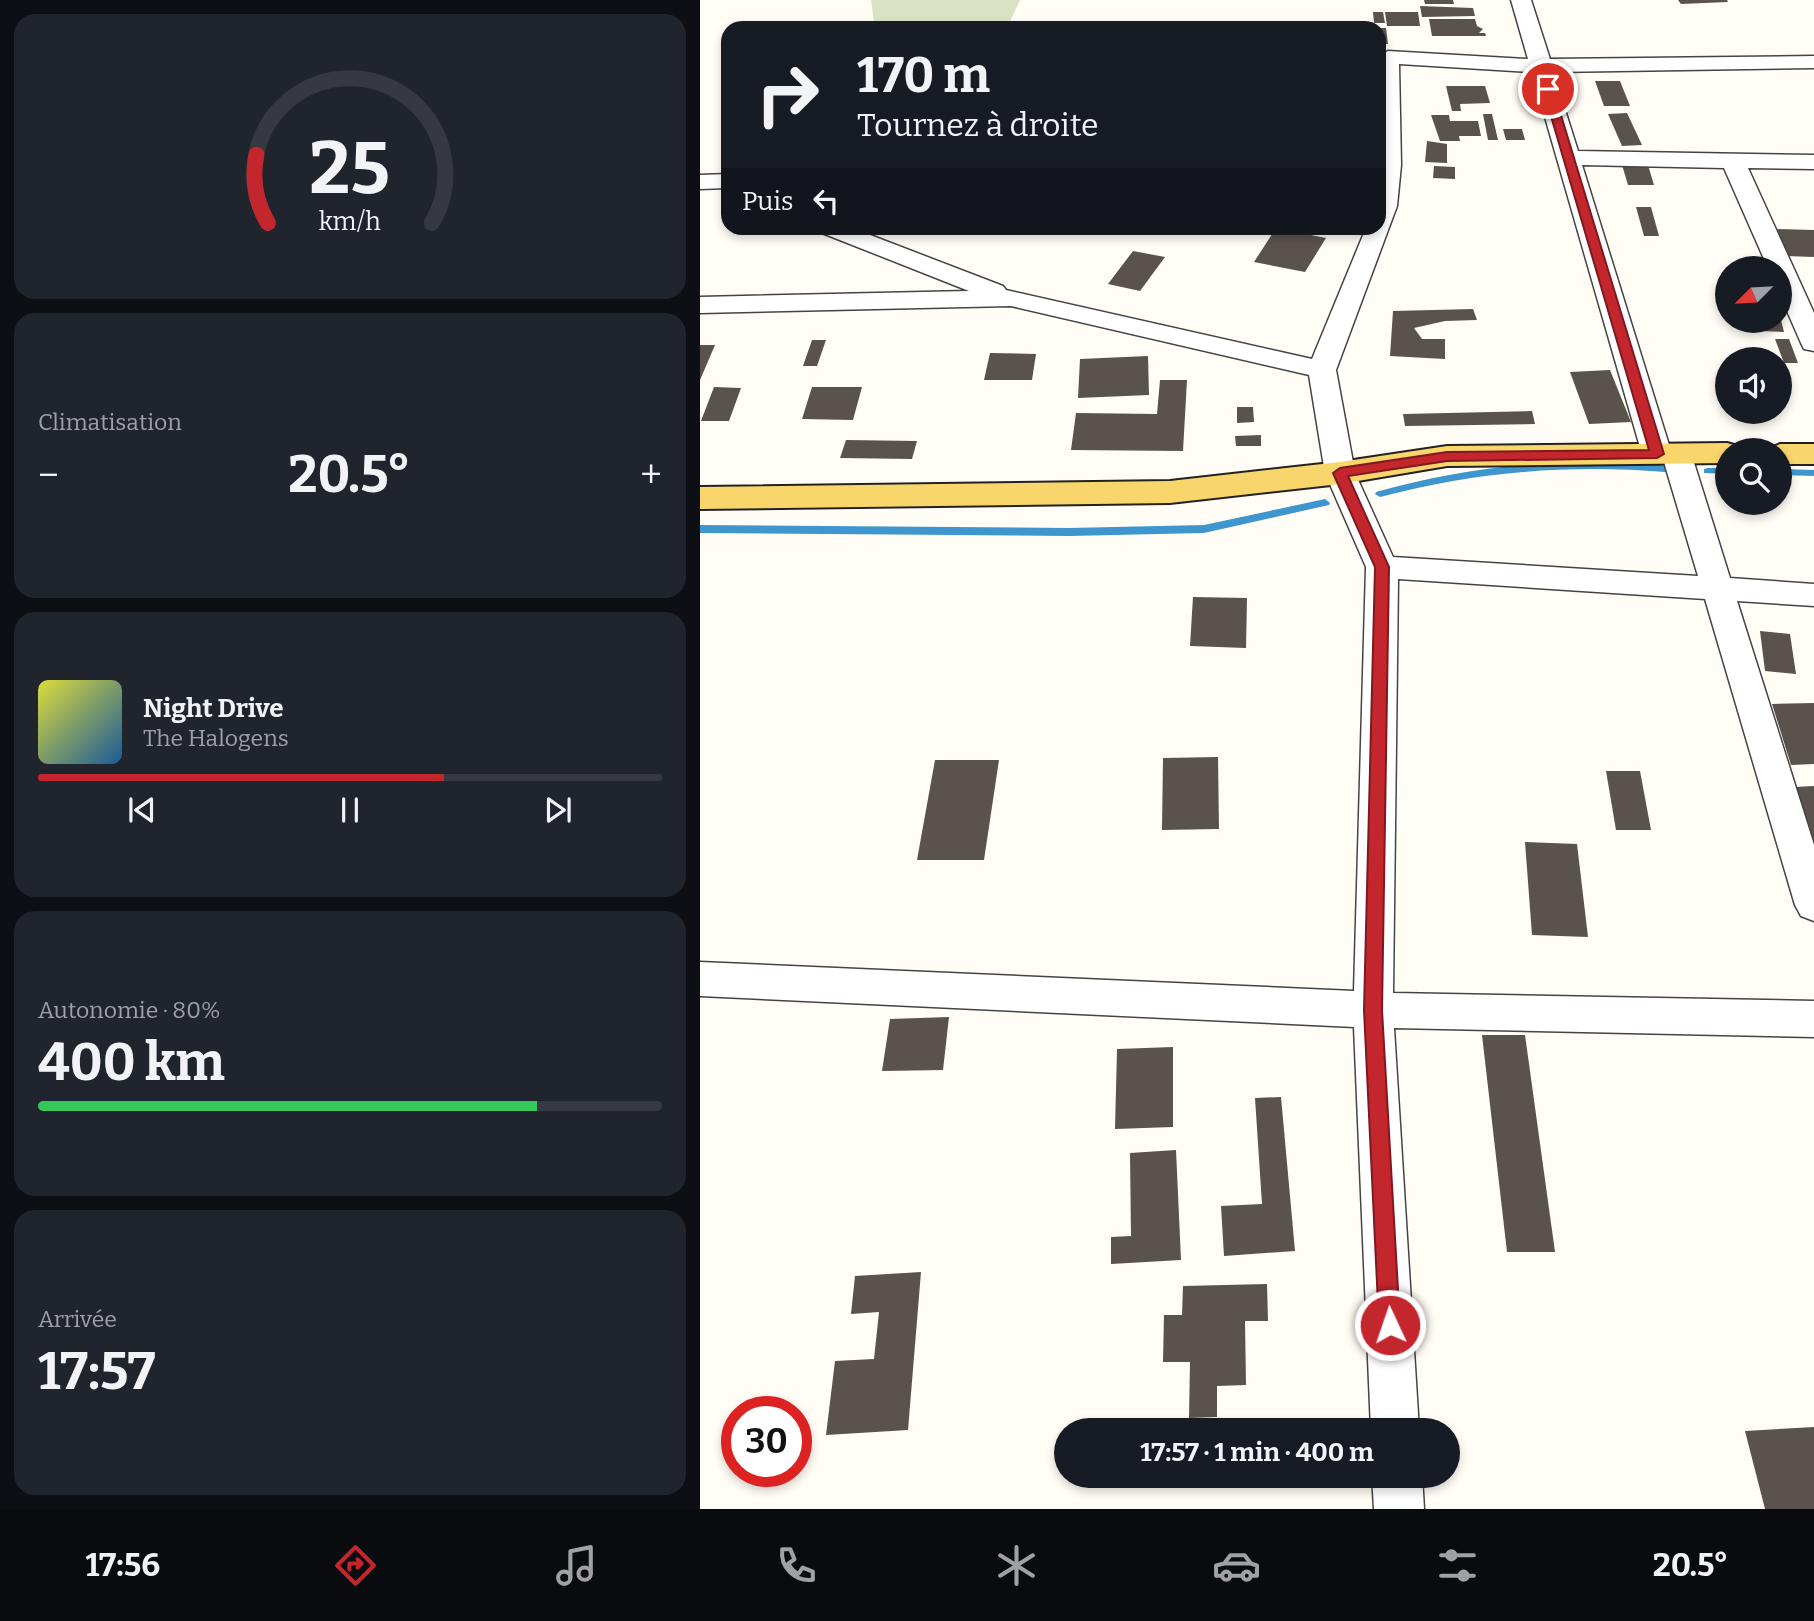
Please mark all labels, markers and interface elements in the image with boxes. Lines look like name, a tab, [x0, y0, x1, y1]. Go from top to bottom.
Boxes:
text: 170 m	[857, 46, 990, 105]
icon: right	[742, 49, 833, 140]
pin	[1518, 59, 1578, 119]
icon: arrive	[1529, 70, 1567, 108]
text: Tournez à droite	[857, 106, 1099, 144]
text: 25	[310, 125, 390, 212]
icon: left	[807, 182, 845, 220]
text: Puis	[742, 186, 793, 217]
text: km/h	[319, 206, 381, 236]
north arrow	[1715, 256, 1792, 332]
map controls	[1715, 256, 1792, 515]
button: sound	[1715, 347, 1792, 424]
text: Climatisation	[38, 408, 182, 436]
button: search	[1715, 438, 1792, 515]
text: 20.5°	[288, 443, 411, 506]
text: −	[38, 452, 59, 498]
text: +	[640, 452, 662, 498]
text: Night Drive	[143, 693, 284, 724]
text: The Halogens	[143, 724, 289, 752]
icon: previous	[123, 791, 161, 829]
icon: pause	[331, 791, 369, 829]
icon: next	[539, 791, 577, 829]
text: Autonomie · 80%	[38, 996, 220, 1024]
text: 400 km	[38, 1031, 225, 1094]
position arrow	[1353, 1288, 1427, 1362]
text: Arrivée	[38, 1305, 117, 1333]
text: 17:57	[38, 1340, 155, 1403]
speed limit sign: 30	[721, 1396, 812, 1487]
text: 17:57 · 1 min · 400 m	[1140, 1437, 1374, 1468]
icon: directions	[331, 1541, 380, 1590]
icon: music	[552, 1541, 601, 1590]
icon: phone	[772, 1541, 821, 1590]
icon: climate	[992, 1541, 1041, 1590]
icon: car	[1212, 1541, 1261, 1590]
icon: filters	[1433, 1541, 1482, 1590]
text: 17:56	[86, 1546, 160, 1584]
text: 20.5°	[1653, 1546, 1728, 1584]

